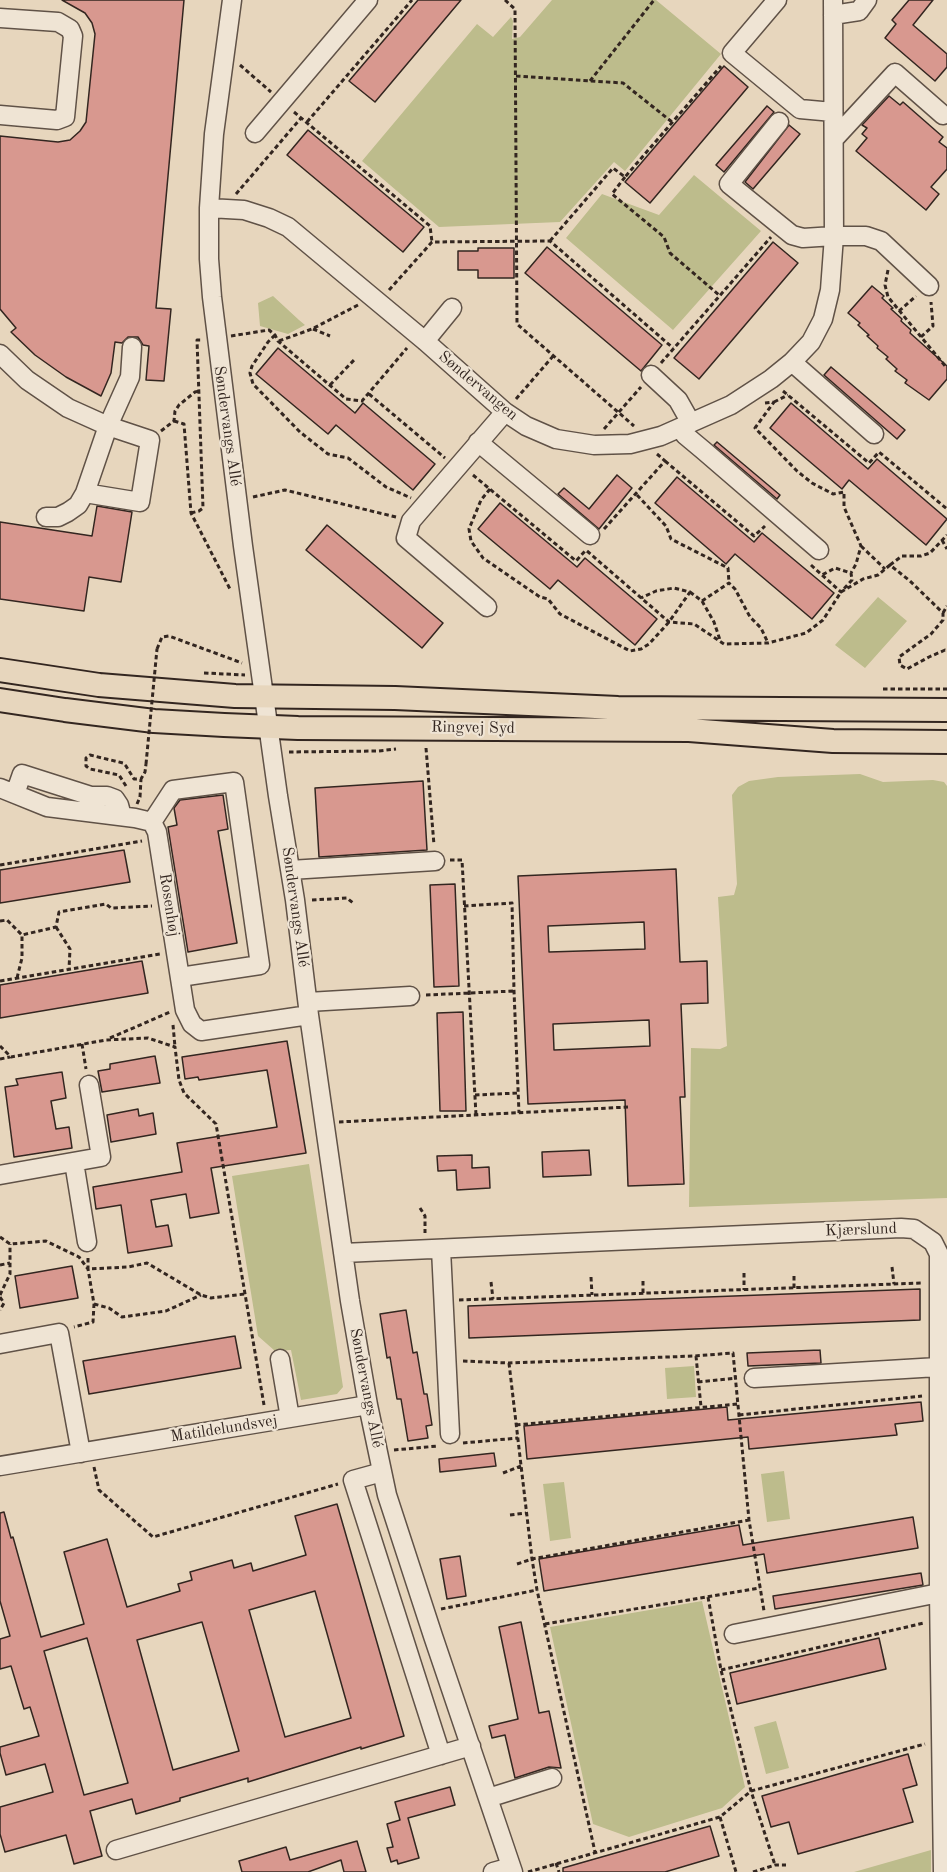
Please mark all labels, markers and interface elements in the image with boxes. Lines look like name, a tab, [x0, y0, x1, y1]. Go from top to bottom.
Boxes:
street label: Søndervangen	[434, 347, 522, 425]
street label: Søndervangs Allé	[209, 364, 245, 488]
street label: Ringvej Syd	[431, 718, 515, 738]
street label: Søndervangs Allé	[277, 845, 313, 969]
street label: Rosenhøj	[155, 872, 183, 938]
street label: Kjærslund	[825, 1219, 897, 1241]
street label: Søndervangs Allé	[345, 1327, 387, 1449]
street label: Matildelundsvej	[169, 1411, 279, 1447]

